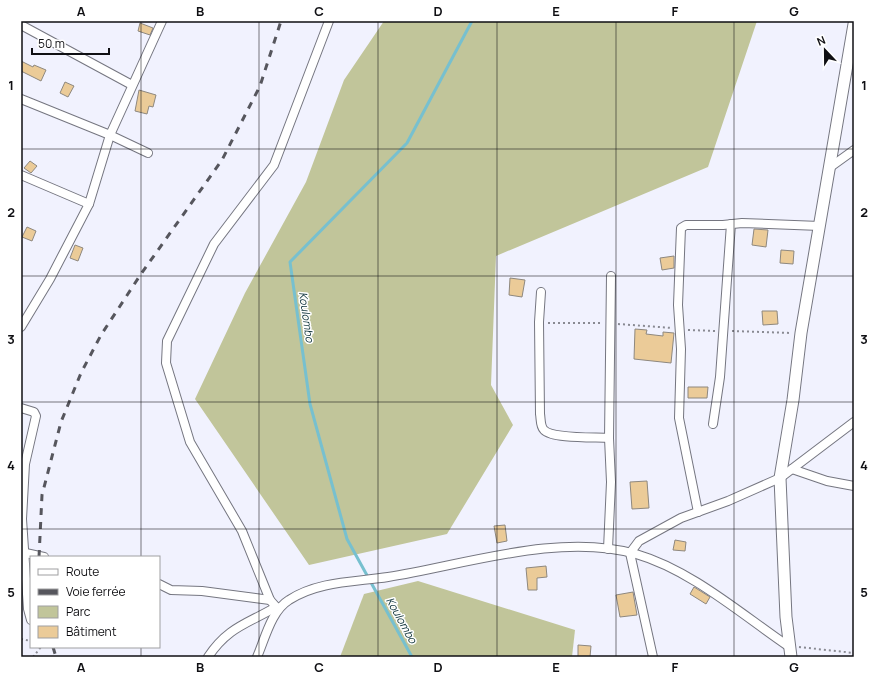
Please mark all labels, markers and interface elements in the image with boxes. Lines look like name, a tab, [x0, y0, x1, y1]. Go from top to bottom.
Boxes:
text: A	[77, 2, 86, 20]
text: B	[196, 2, 204, 20]
text: C	[314, 2, 324, 20]
text: D	[433, 2, 443, 20]
text: E	[552, 2, 560, 20]
text: F	[672, 2, 679, 20]
text: G	[789, 2, 799, 20]
scale bar	[32, 30, 109, 56]
north arrow	[805, 30, 845, 70]
text: N	[815, 32, 828, 49]
text: 50 m	[38, 35, 65, 52]
text: 1	[8, 76, 14, 94]
text: 1	[861, 76, 867, 94]
text: 2	[7, 203, 15, 221]
text: 2	[860, 203, 868, 221]
water label: Koulombo	[296, 291, 318, 345]
text: 3	[7, 330, 15, 348]
text: 3	[860, 330, 868, 348]
text: 4	[7, 456, 15, 474]
text: 4	[860, 456, 868, 474]
legend	[30, 556, 160, 648]
text: Route	[66, 563, 99, 580]
text: 5	[7, 583, 15, 601]
text: Voie ferrée	[66, 583, 126, 600]
text: 5	[860, 583, 868, 601]
water label: Koulombo	[383, 594, 422, 647]
text: Parc	[66, 603, 91, 620]
text: Bâtiment	[66, 623, 117, 640]
text: A	[77, 658, 86, 676]
text: B	[196, 658, 204, 676]
text: C	[314, 658, 324, 676]
text: D	[433, 658, 443, 676]
text: E	[552, 658, 560, 676]
text: F	[672, 658, 679, 676]
text: G	[789, 658, 799, 676]

